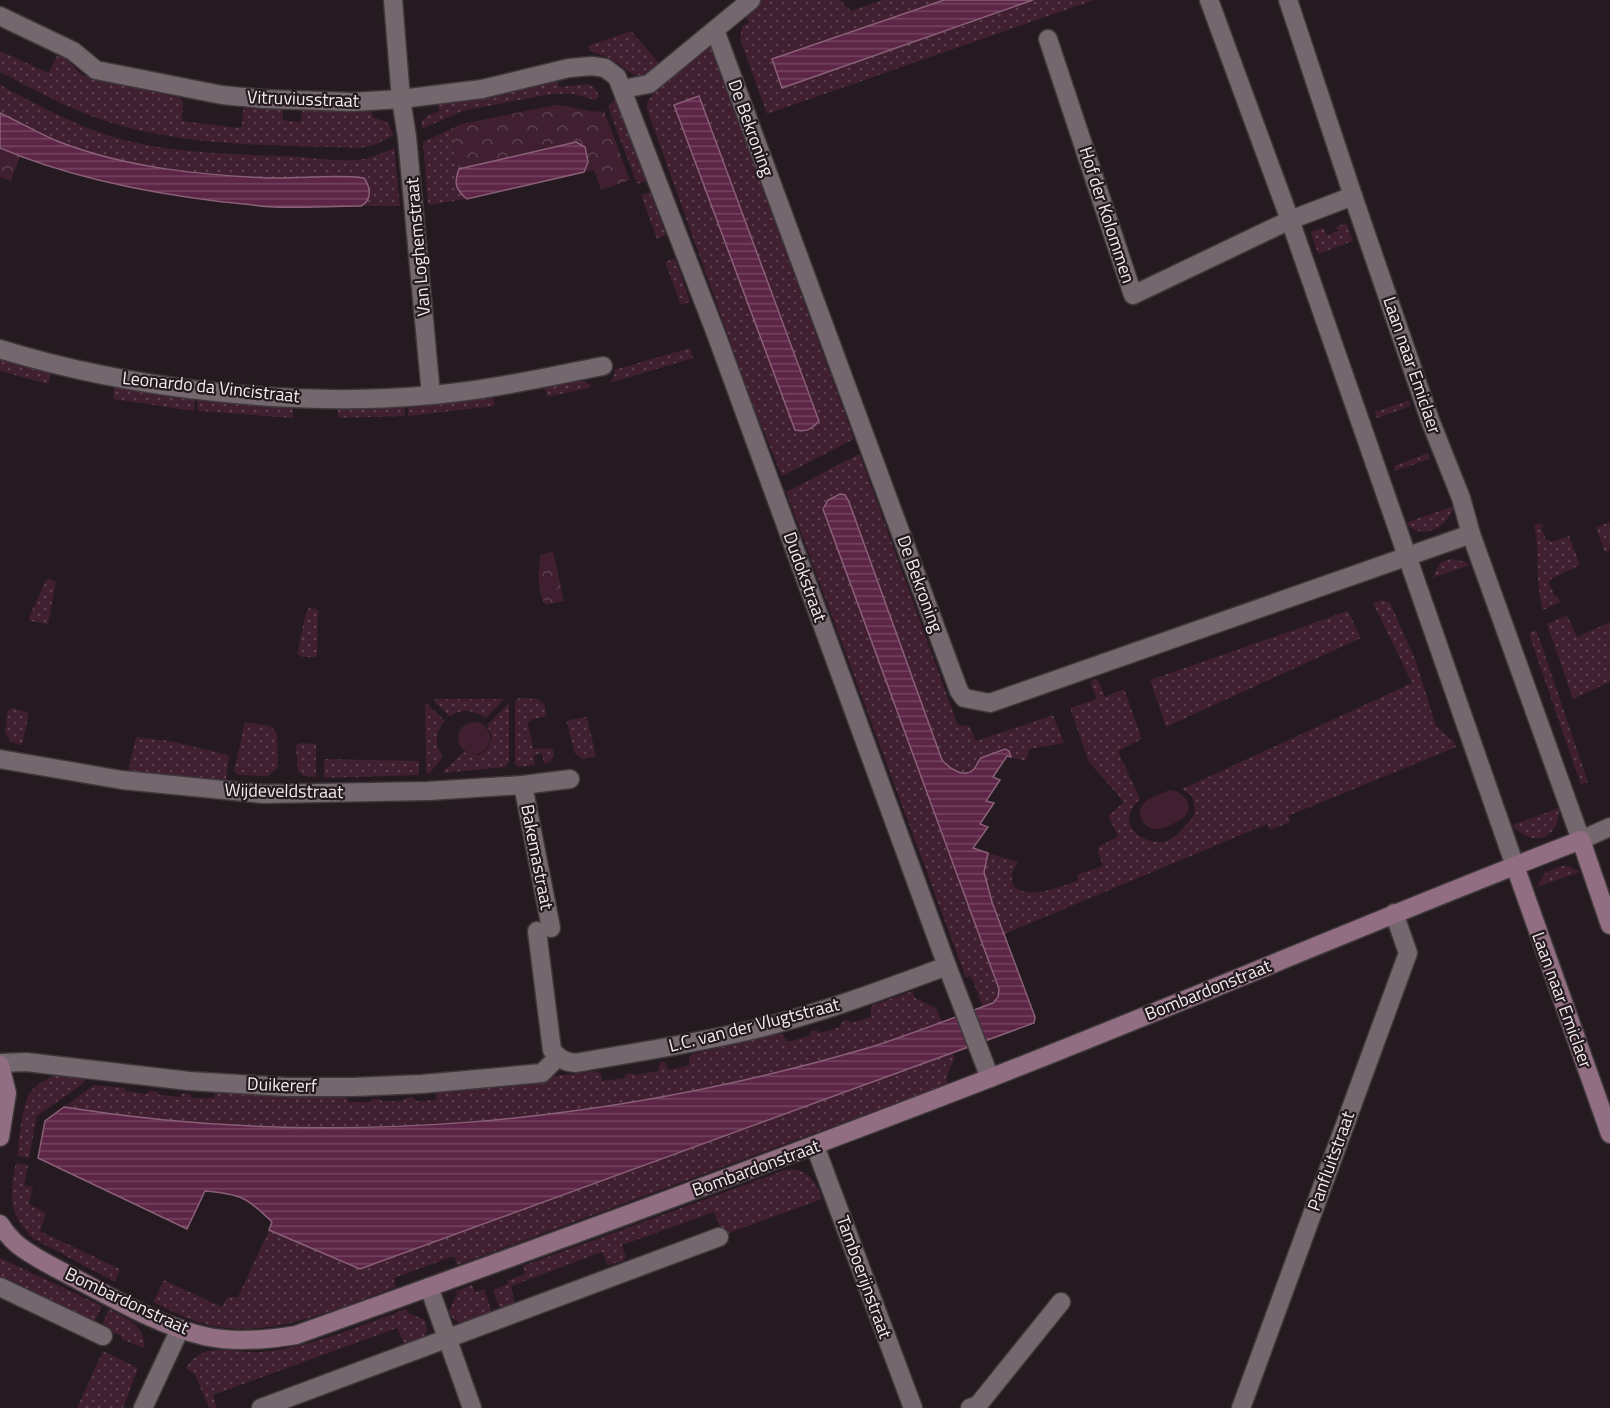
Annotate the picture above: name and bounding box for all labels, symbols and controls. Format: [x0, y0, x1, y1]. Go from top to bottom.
street label: De Bekroning [721, 76, 782, 180]
street label: Vitruviusstraat [246, 83, 360, 114]
street label: Hof der Kolommen [1073, 143, 1142, 287]
street label: Van Loghemstraat [398, 176, 437, 317]
street label: Laan naar Emiclaer [1376, 293, 1449, 437]
street label: Leonardo da Vincistraat [121, 364, 302, 409]
street label: Dudokstraat [777, 528, 834, 626]
street label: De Bekroning [890, 532, 951, 636]
street label: Wijdeveldstraat [224, 776, 344, 805]
street label: Bakemastraat [514, 802, 561, 913]
street label: Laan naar Emiclaer [1525, 928, 1600, 1072]
street label: Bombardonstraat [1141, 952, 1276, 1027]
street label: L.C. van der Vlugtstraat [666, 990, 843, 1059]
street label: Duikererf [247, 1070, 317, 1099]
street label: Panfluitstraat [1300, 1106, 1361, 1215]
street label: Bombardonstraat [688, 1132, 824, 1203]
street label: Tamboerijnstraat [830, 1212, 899, 1343]
street label: Bombardonstraat [61, 1260, 194, 1341]

